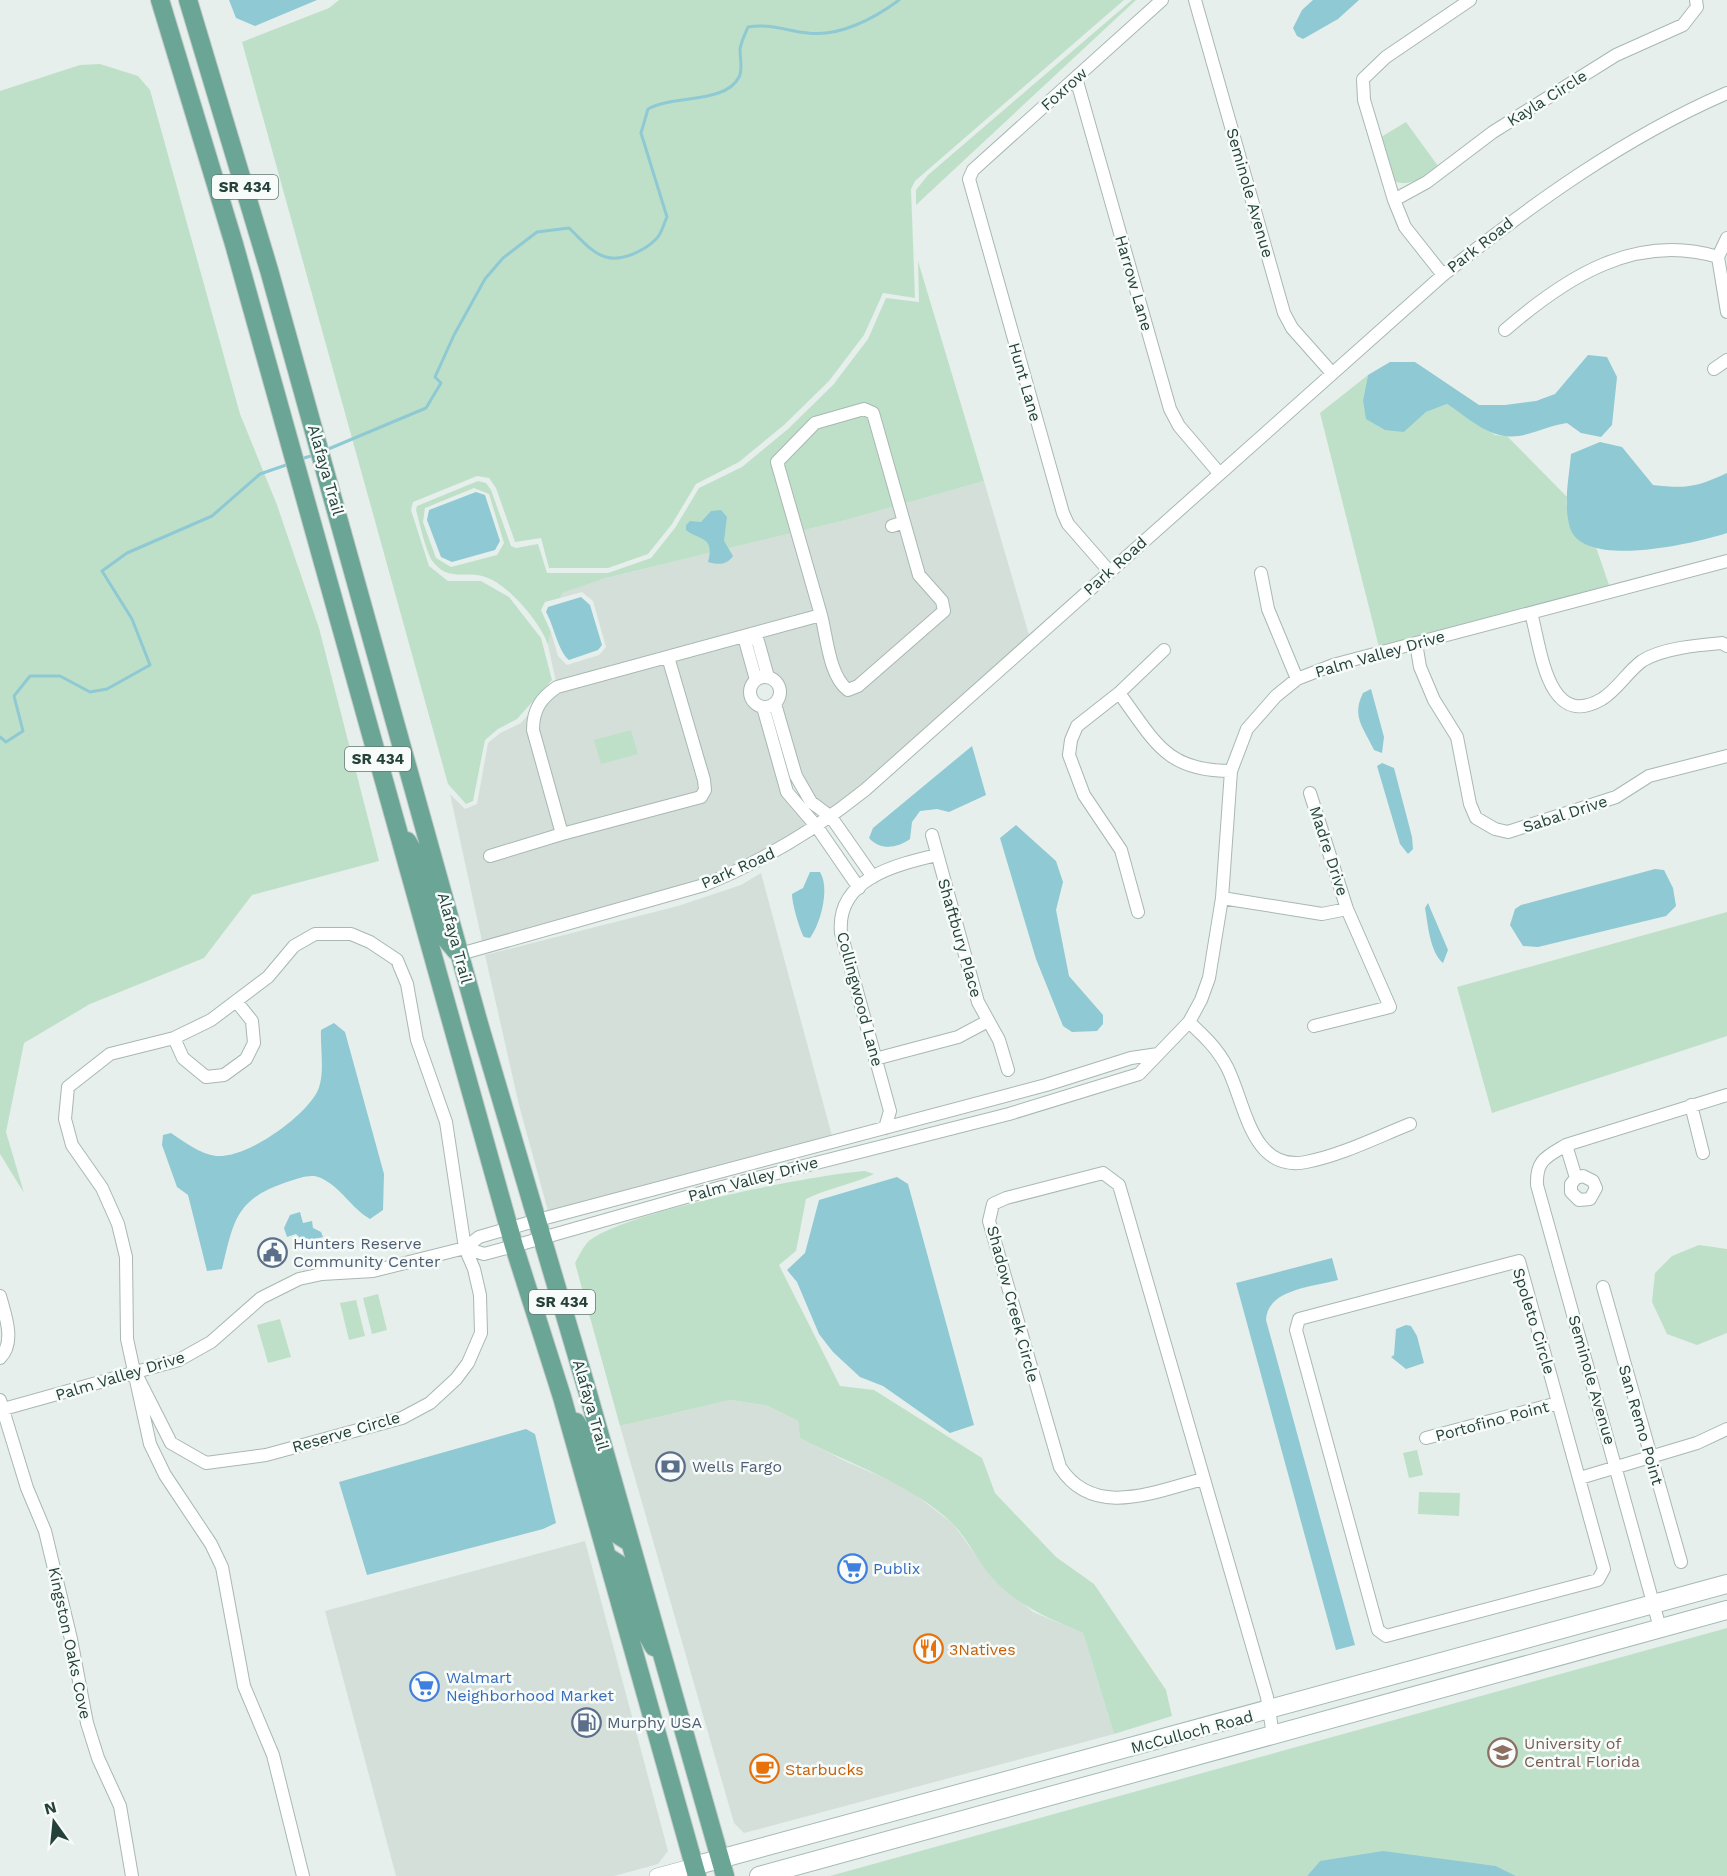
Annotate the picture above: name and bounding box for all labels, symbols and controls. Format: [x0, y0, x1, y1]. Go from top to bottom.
street label: Foxrow [1037, 63, 1091, 115]
street label: Kayla Circle [1503, 66, 1591, 130]
street label: Seminole Avenue [1222, 126, 1278, 260]
road number: SR 434 [212, 175, 278, 199]
street label: Park Road [1443, 213, 1517, 277]
street label: Harrow Lane [1111, 233, 1157, 333]
street label: Hunt Lane [1005, 340, 1045, 424]
street label: Alafaya Trail [304, 422, 348, 518]
street label: Park Road [1079, 533, 1151, 599]
street label: Palm Valley Drive [1313, 626, 1447, 682]
road number: SR 434 [345, 747, 411, 771]
street label: Sabal Drive [1520, 791, 1610, 837]
street label: Madre Drive [1306, 804, 1352, 898]
street label: Park Road [698, 843, 778, 893]
street label: Shaftbury Place [934, 876, 986, 1000]
street label: Alafaya Trail [434, 890, 476, 986]
street label: Collingwood Lane [833, 930, 887, 1068]
street label: Palm Valley Drive [686, 1152, 820, 1206]
street label: Shadow Creek Circle [983, 1224, 1043, 1384]
place label: Hunters Reserve Community Center [293, 1234, 441, 1271]
public building icon: Hunters Reserve Community Center [256, 1236, 288, 1268]
street label: Spoleto Circle [1509, 1266, 1559, 1376]
road number: SR 434 [529, 1290, 595, 1314]
street label: Seminole Avenue [1564, 1313, 1620, 1447]
street label: Palm Valley Drive [53, 1347, 187, 1405]
street label: Alafaya Trail [569, 1357, 613, 1453]
street label: San Remo Point [1615, 1363, 1667, 1488]
street label: Portofino Point [1433, 1397, 1551, 1445]
street label: Reserve Circle [290, 1408, 402, 1456]
bank icon: Wells Fargo [655, 1450, 687, 1482]
place label: Wells Fargo [692, 1457, 782, 1476]
supermarket icon: Publix [836, 1552, 868, 1584]
place label: Publix [873, 1559, 920, 1578]
street label: Kingston Oaks Cove [45, 1565, 95, 1721]
restaurant icon: 3Natives [912, 1633, 944, 1665]
place label: 3Natives [949, 1640, 1016, 1659]
place label: Walmart Neighborhood Market [446, 1668, 614, 1705]
supermarket icon: Walmart Neighborhood Market [409, 1670, 441, 1702]
fuel station icon: Murphy USA [570, 1706, 602, 1738]
street label: McCulloch Road [1129, 1707, 1255, 1757]
place label: Murphy USA [607, 1713, 702, 1732]
place label: University of Central Florida [1524, 1734, 1640, 1771]
school or university icon: University of Central Florida [1487, 1736, 1519, 1768]
cafe icon: Starbucks [748, 1753, 780, 1785]
place label: Starbucks [785, 1760, 864, 1779]
north arrow [24, 1792, 84, 1852]
text: N [42, 1797, 58, 1819]

